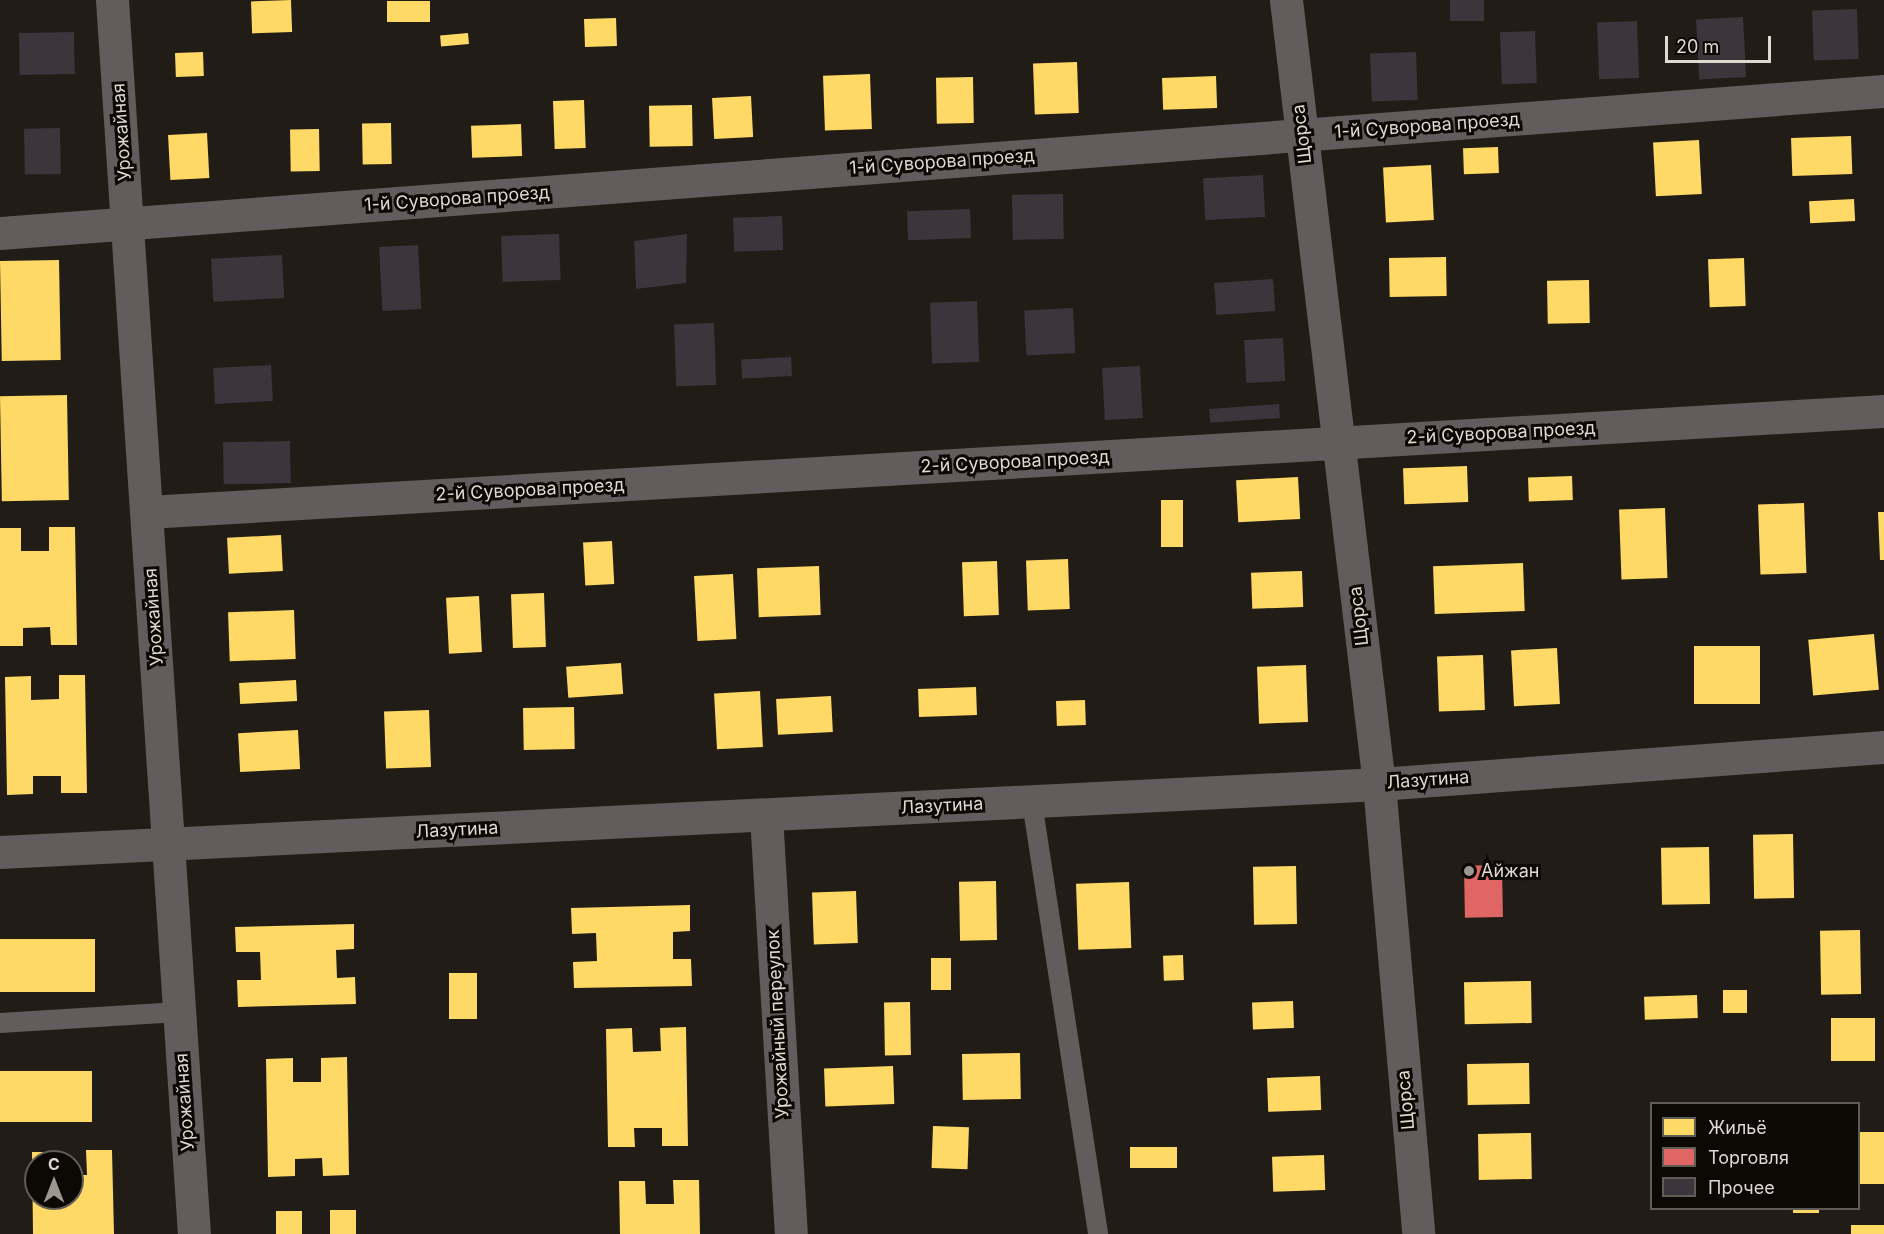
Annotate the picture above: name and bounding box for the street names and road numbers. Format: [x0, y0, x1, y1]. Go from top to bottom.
street label: Урожайная [108, 82, 136, 182]
street label: Щорса [1288, 103, 1316, 165]
street label: 1-й Суворова проезд [1334, 109, 1520, 143]
street label: 1-й Суворова проезд [849, 145, 1035, 179]
street label: 1-й Суворова проезд [364, 182, 550, 216]
street label: 2-й Суворова проезд [1406, 417, 1596, 449]
street label: 2-й Суворова проезд [920, 446, 1110, 478]
street label: 2-й Суворова проезд [435, 474, 625, 506]
street label: Урожайная [140, 567, 168, 667]
street label: Щорса [1345, 585, 1373, 647]
street label: Лазутина [1386, 766, 1470, 794]
street label: Лазутина [900, 793, 984, 819]
street label: Лазутина [415, 817, 499, 843]
street label: Урожайный переулок [762, 929, 794, 1119]
street label: Урожайная [171, 1052, 199, 1152]
street label: Щорса [1393, 1069, 1419, 1131]

